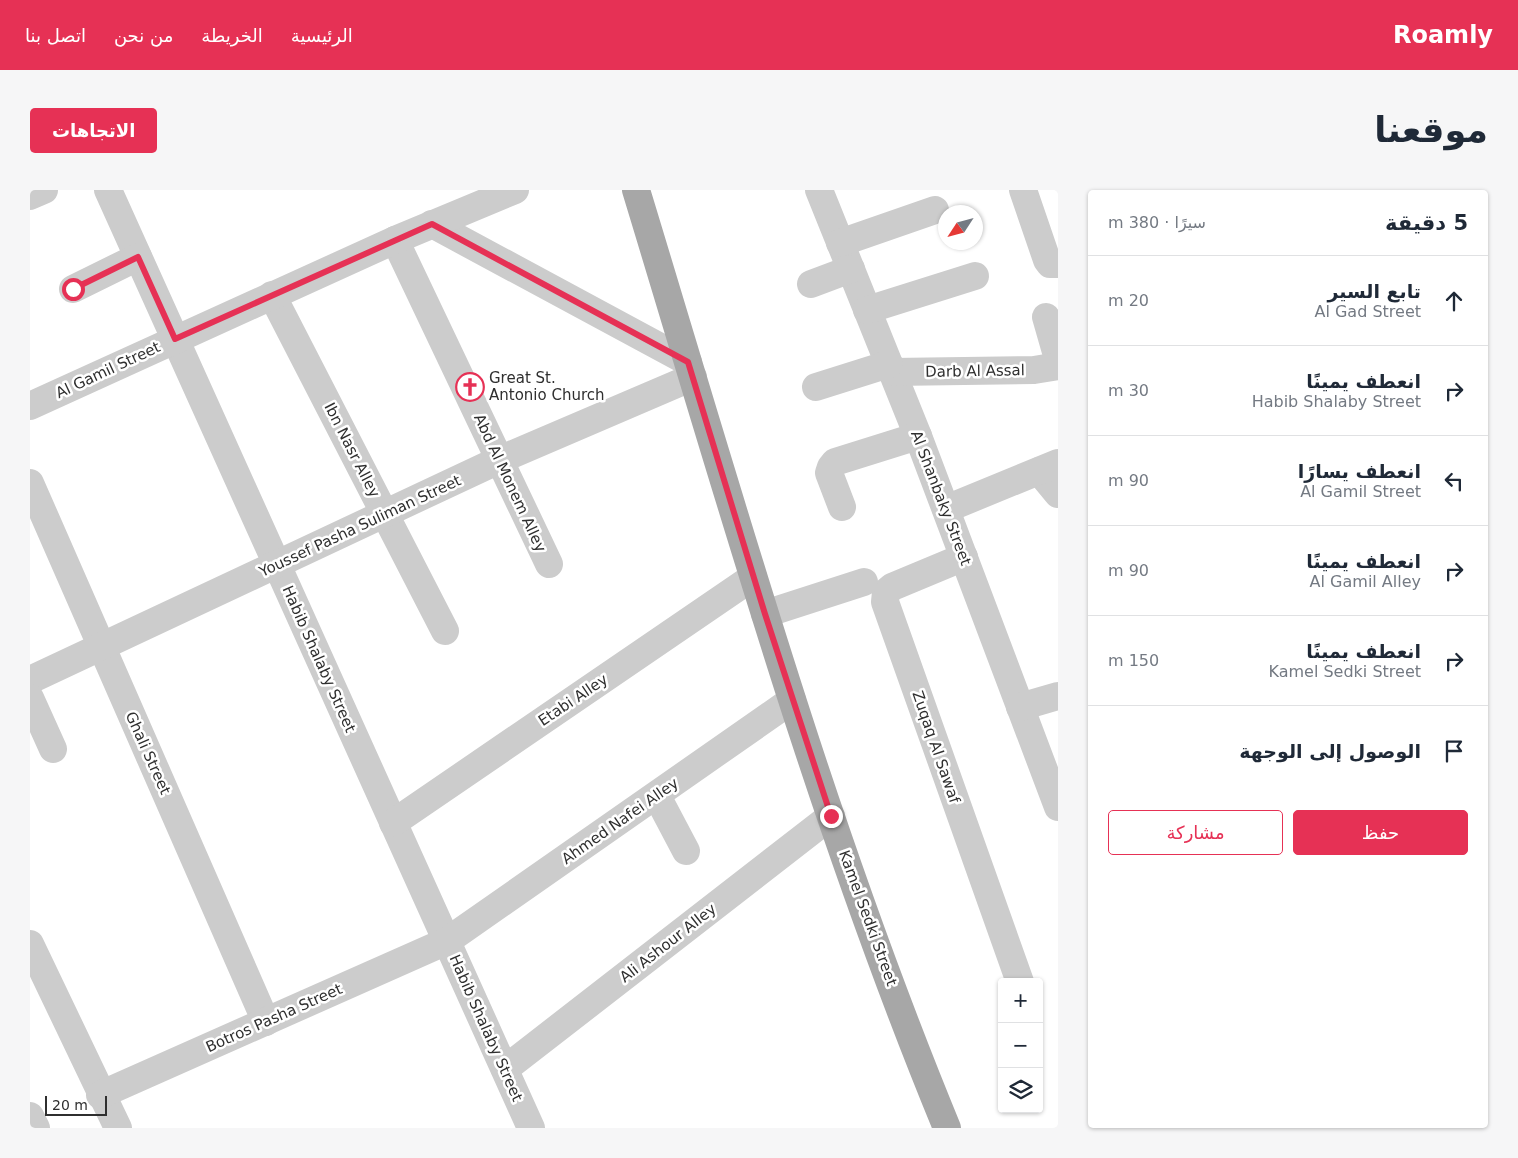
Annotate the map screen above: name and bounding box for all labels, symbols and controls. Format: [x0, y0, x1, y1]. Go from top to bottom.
text: Roamly [1393, 21, 1493, 49]
text: اتصل بنا [25, 25, 86, 46]
text: من نحن [114, 25, 173, 46]
text: الخريطة [201, 25, 263, 46]
text: الرئيسية [291, 25, 353, 46]
button: الاتجاهات [30, 108, 157, 153]
text: موقعنا [1374, 110, 1488, 150]
north arrow [938, 205, 983, 250]
text: 5 دقيقة [1385, 211, 1468, 235]
text: سيرًا · 380 m [1108, 213, 1206, 232]
route start [62, 278, 85, 301]
text: تابع السير [1327, 280, 1421, 302]
icon: ahead [1440, 287, 1468, 315]
text: 20 m [1108, 291, 1149, 310]
text: Al Gad Street [1314, 302, 1421, 321]
street label: Al Gamil Street [53, 338, 163, 402]
street label: Darb Al Assal [925, 361, 1025, 381]
place label: Great St. Antonio Church [489, 369, 605, 404]
text: انعطف يمينًا [1306, 370, 1421, 392]
church icon: Great St. Antonio Church [455, 372, 485, 402]
icon: right [1440, 377, 1468, 405]
text: 30 m [1108, 381, 1149, 400]
text: Habib Shalaby Street [1252, 392, 1421, 411]
street label: Ibn Nasr Alley [320, 400, 384, 501]
street label: Abd Al Monem Alley [470, 411, 550, 555]
street label: Al Shanbaky Street [907, 428, 975, 568]
text: انعطف يسارًا [1298, 460, 1421, 482]
icon: left [1440, 467, 1468, 495]
street label: Youssef Pasha Suliman Street [255, 471, 464, 581]
text: 90 m [1108, 471, 1149, 490]
text: Al Gamil Street [1300, 482, 1421, 501]
text: انعطف يمينًا [1306, 550, 1421, 572]
icon: right [1440, 557, 1468, 585]
text: 90 m [1108, 561, 1149, 580]
text: Al Gamil Alley [1310, 572, 1421, 591]
street label: Habib Shalaby Street [278, 583, 360, 735]
text: انعطف يمينًا [1306, 640, 1421, 662]
icon: right [1440, 647, 1468, 675]
text: 150 m [1108, 651, 1159, 670]
text: Kamel Sedki Street [1268, 662, 1421, 681]
street label: Etabi Alley [535, 670, 611, 730]
street label: Zuqaq Al Sawaf [908, 689, 964, 806]
street label: Ghali Street [122, 709, 174, 797]
icon: arrive [1440, 737, 1468, 765]
text: الوصول إلى الوجهة [1239, 740, 1421, 762]
street label: Ahmed Nafei Alley [558, 774, 682, 868]
route end [820, 805, 843, 828]
button: مشاركة [1108, 810, 1283, 855]
button: حفظ [1293, 810, 1468, 855]
street label: Kamel Sedki Street [835, 848, 901, 988]
street label: Ali Ashour Alley [616, 900, 720, 986]
street label: Habib Shalaby Street [445, 952, 527, 1104]
map controls [998, 978, 1043, 1113]
button: + [998, 978, 1043, 1023]
street label: Botros Pasha Street [203, 980, 345, 1056]
button: − [998, 1023, 1043, 1068]
button: layers [998, 1068, 1043, 1113]
scale bar [45, 1093, 108, 1116]
text: 20 m [52, 1097, 88, 1113]

